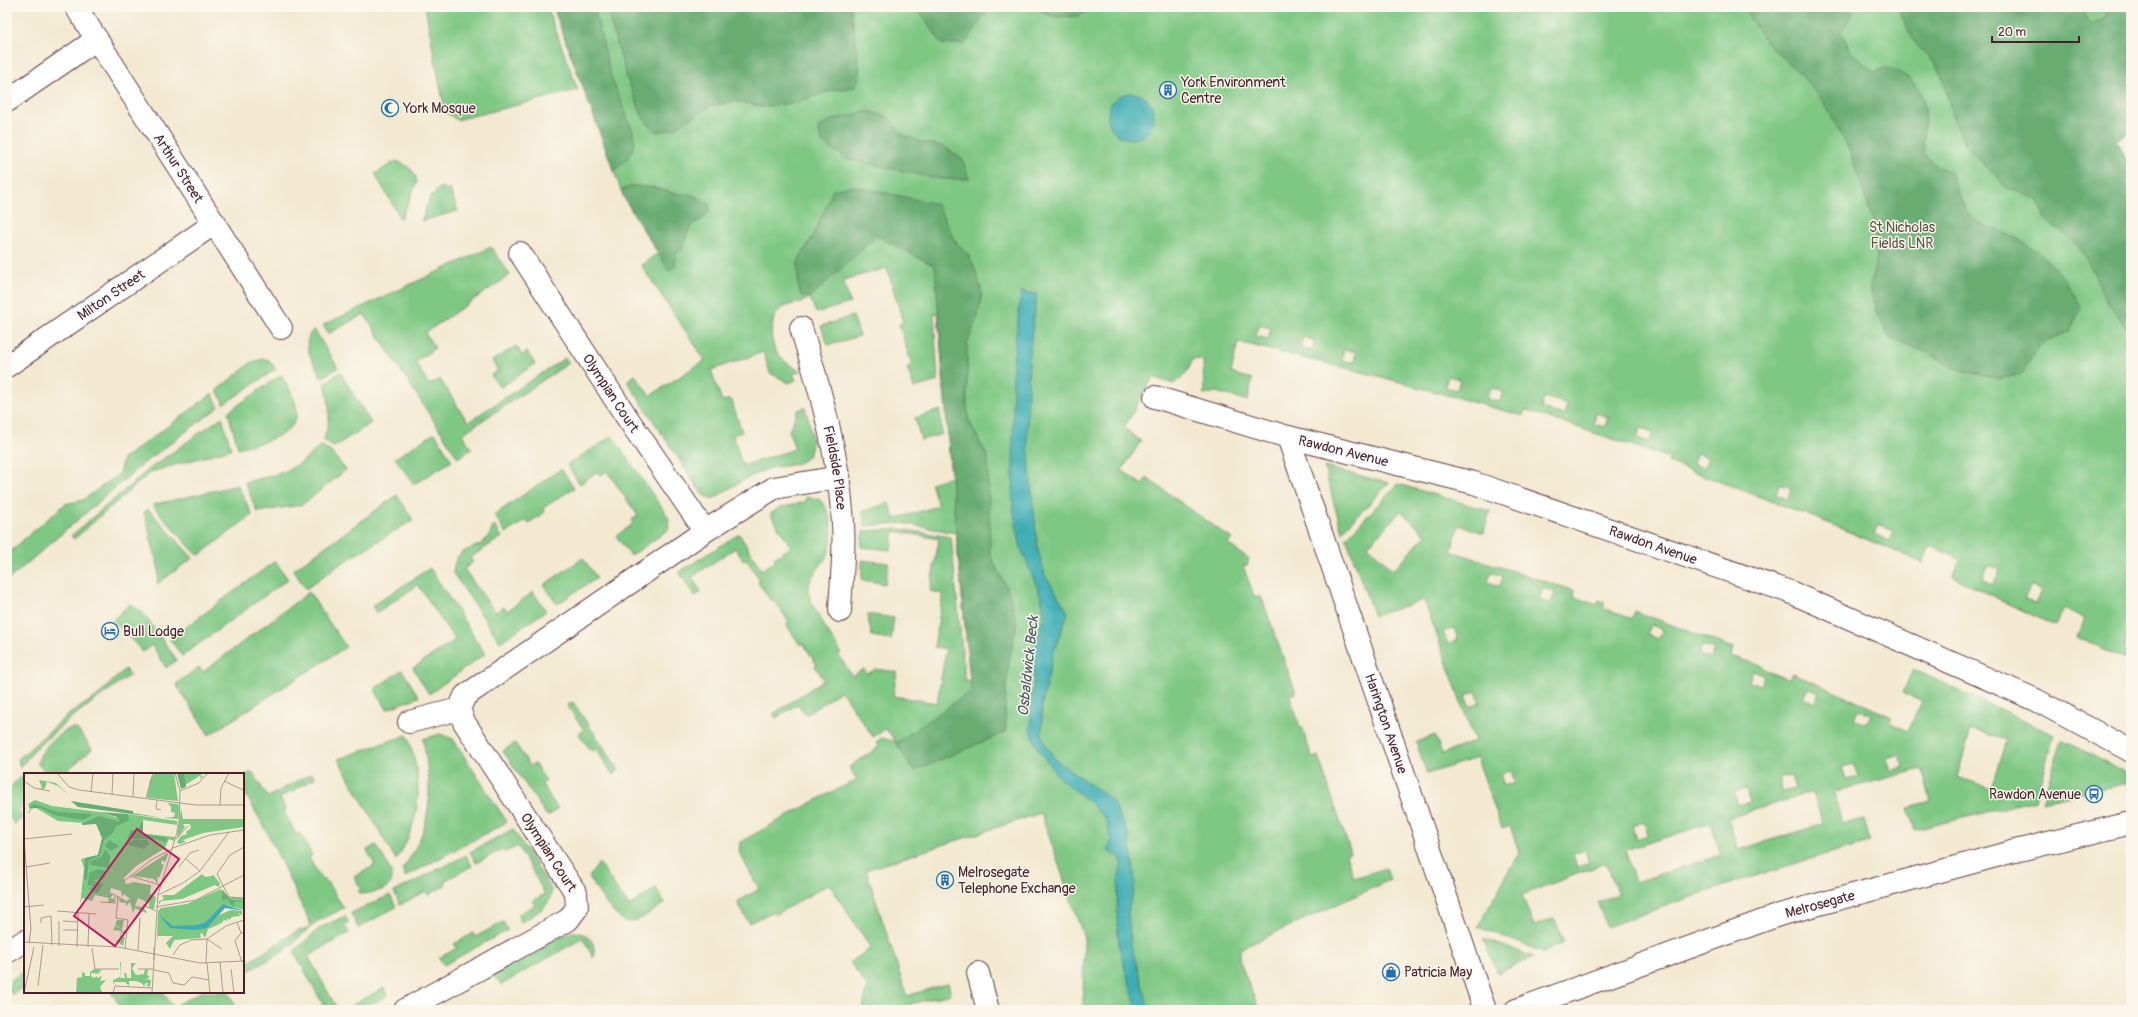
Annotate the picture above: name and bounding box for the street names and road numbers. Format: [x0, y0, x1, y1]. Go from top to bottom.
street label: Arthur Street [150, 130, 207, 207]
street label: Milton Street [74, 266, 148, 324]
street label: Olympian Court [579, 351, 643, 436]
street label: Fieldside Place [819, 424, 850, 511]
street label: Rawdon Avenue [1297, 432, 1390, 471]
street label: Rawdon Avenue [1607, 522, 1699, 568]
street label: Harington Avenue [1361, 671, 1411, 776]
street label: Olympian Court [517, 810, 581, 895]
street label: Melrosegate [1783, 887, 1857, 922]

